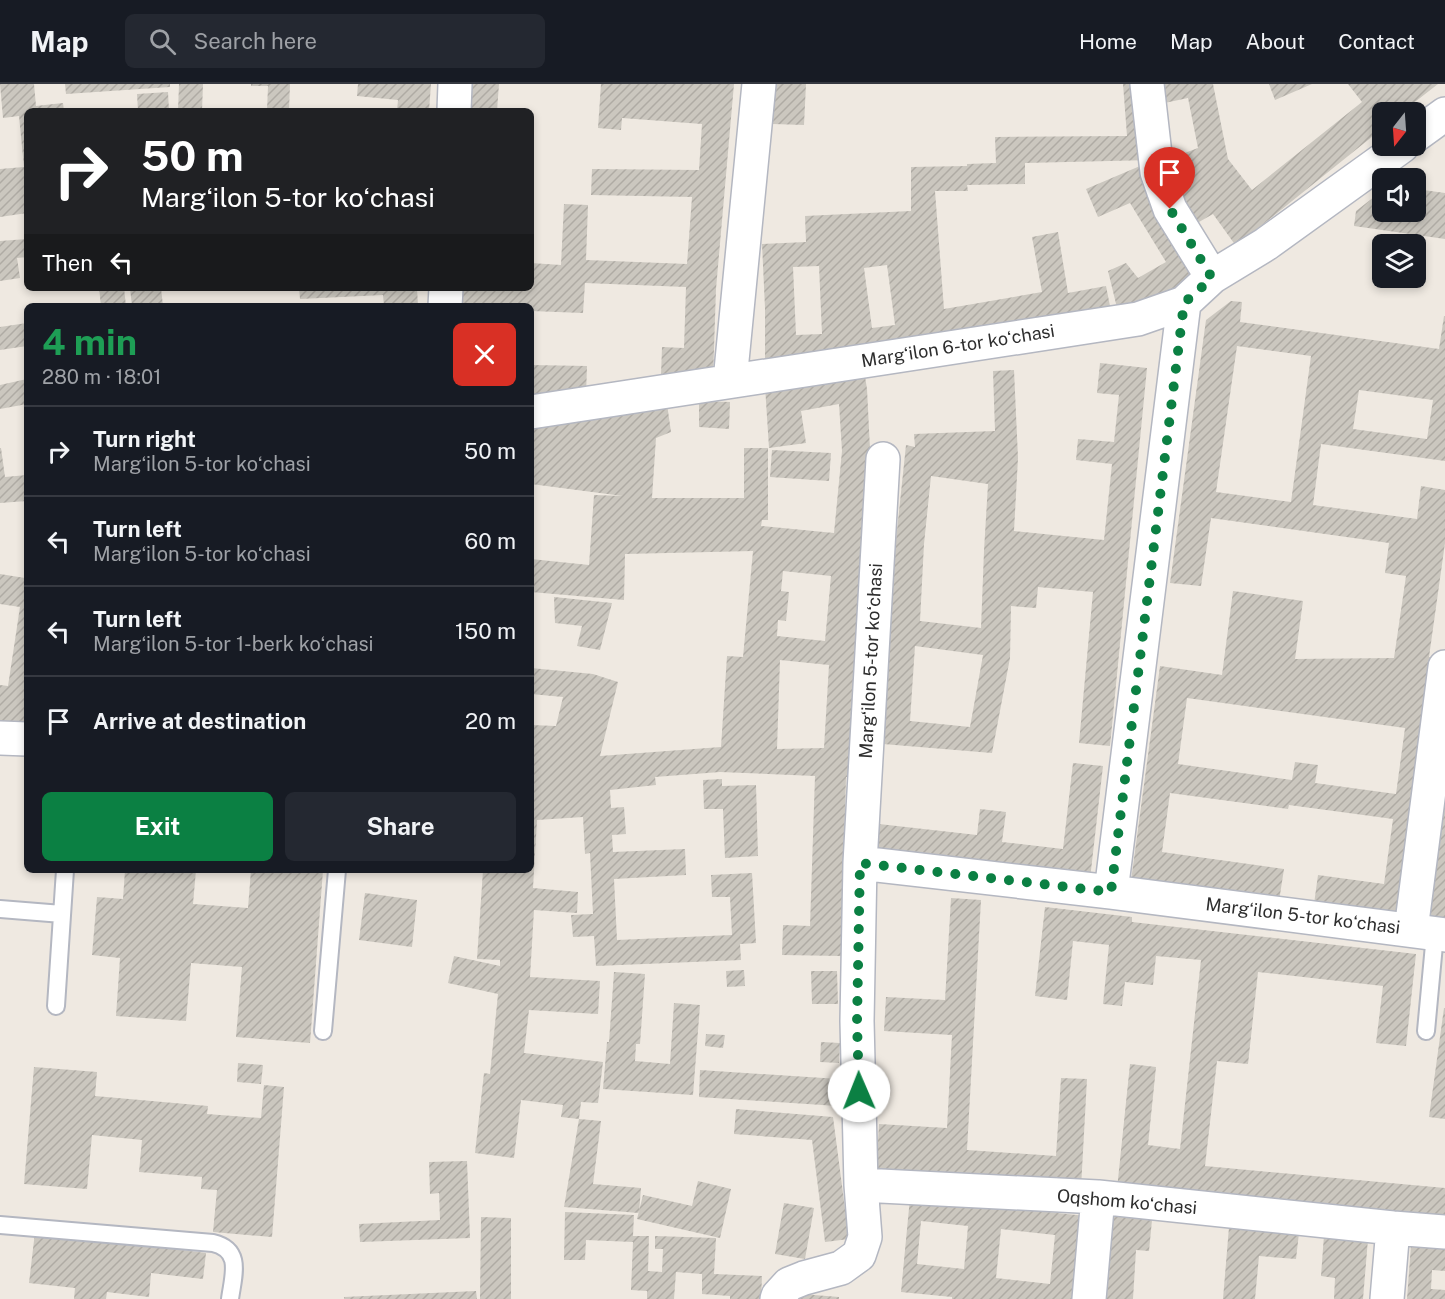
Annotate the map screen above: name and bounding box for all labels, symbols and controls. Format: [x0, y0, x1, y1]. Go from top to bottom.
search box [125, 14, 545, 68]
text: Map [30, 25, 89, 58]
icon: search [146, 25, 179, 58]
text: Search here [194, 28, 317, 54]
text: Home [1079, 29, 1137, 54]
text: Map [1170, 29, 1213, 54]
text: About [1246, 29, 1305, 54]
text: Contact [1338, 29, 1415, 54]
north arrow [1372, 102, 1426, 156]
map controls [1372, 102, 1426, 288]
text: 50 m [141, 131, 244, 180]
icon: right [42, 132, 120, 210]
pin [1144, 147, 1195, 209]
icon: arrive [1153, 156, 1186, 189]
button: sound [1372, 168, 1426, 222]
text: Margʻilon 5-tor koʻchasi [141, 181, 435, 213]
button: layers [1372, 234, 1426, 288]
icon: left [105, 246, 138, 279]
text: Then [42, 250, 93, 276]
street label: Margʻilon 6-tor koʻchasi [860, 320, 1056, 371]
text: 4 min [42, 321, 137, 363]
button: close [453, 323, 516, 386]
text: 280 m · 18:01 [42, 365, 161, 389]
text: Turn right [93, 426, 196, 452]
icon: right [42, 435, 75, 468]
text: 50 m [464, 438, 516, 464]
text: Margʻilon 5-tor koʻchasi [93, 452, 311, 476]
text: Turn left [93, 516, 182, 542]
icon: left [42, 525, 75, 558]
text: 60 m [465, 528, 516, 554]
text: Margʻilon 5-tor koʻchasi [93, 542, 311, 566]
street label: Margʻilon 5-tor koʻchasi [855, 563, 886, 759]
text: Turn left [93, 606, 182, 632]
icon: left [42, 615, 75, 648]
text: 150 m [455, 618, 516, 644]
text: Margʻilon 5-tor 1-berk koʻchasi [93, 632, 374, 656]
icon: arrive [42, 705, 75, 738]
text: Arrive at destination [93, 708, 306, 734]
text: 20 m [465, 708, 516, 734]
button: Exit [42, 792, 273, 861]
button: Share [285, 792, 516, 861]
street label: Margʻilon 5-tor koʻchasi [1205, 893, 1402, 938]
position arrow [827, 1059, 891, 1123]
street label: Oqshom koʻchasi [1056, 1185, 1198, 1218]

